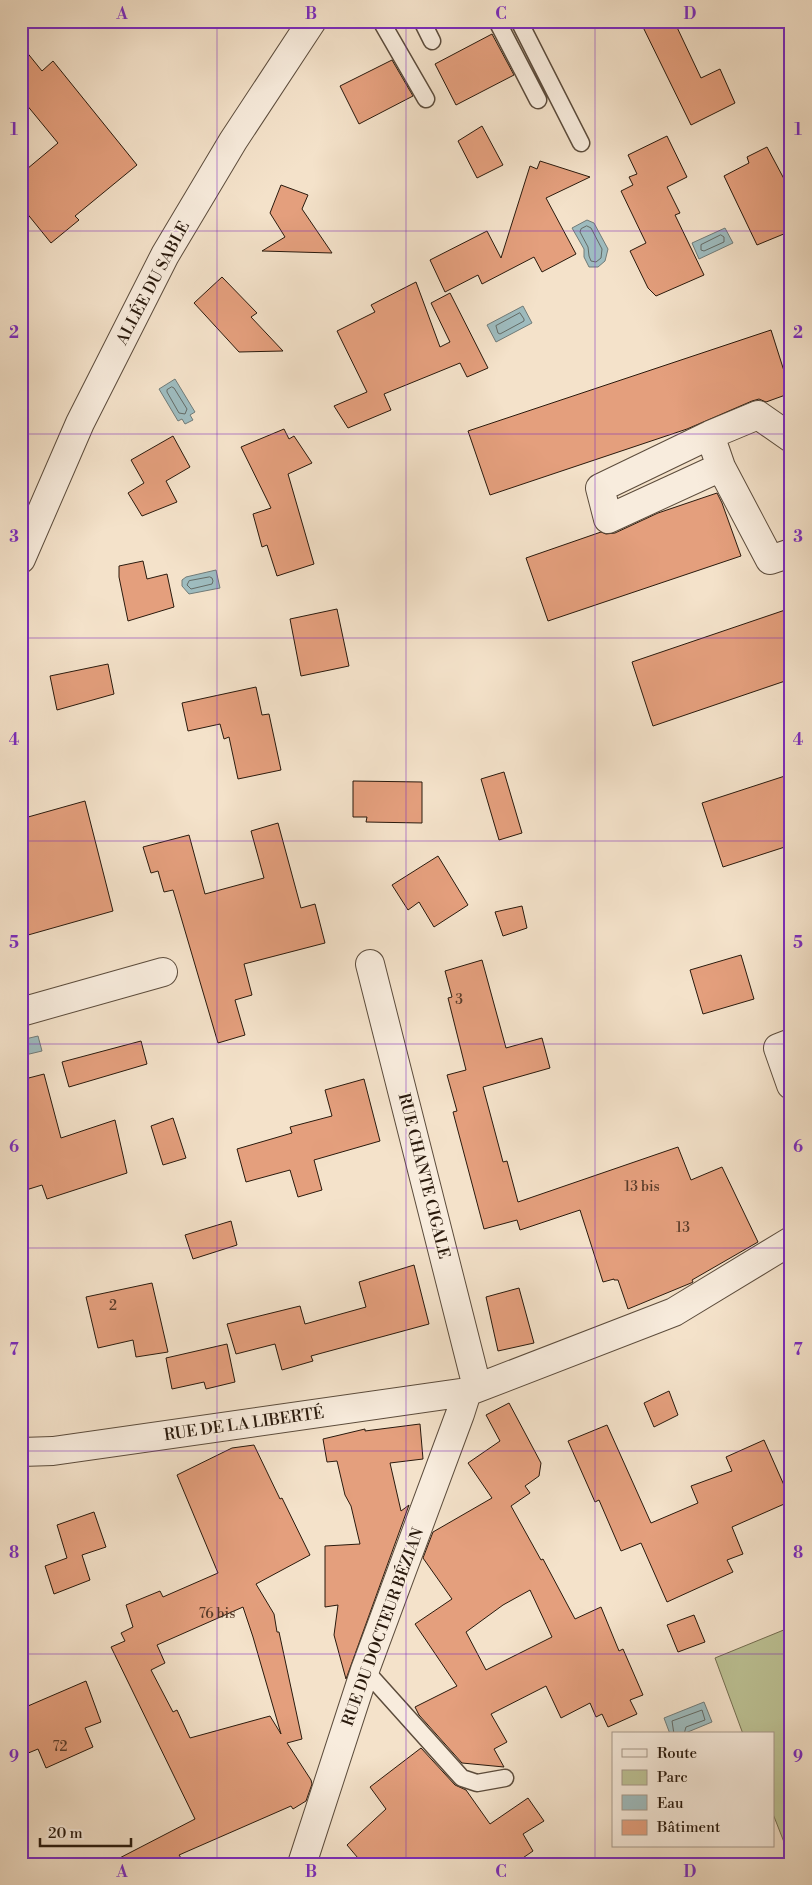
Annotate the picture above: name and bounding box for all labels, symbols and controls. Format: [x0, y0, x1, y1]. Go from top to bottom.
text: A [115, 4, 128, 24]
text: B [305, 4, 317, 24]
text: C [495, 4, 507, 24]
text: D [684, 4, 697, 24]
text: 1 [10, 120, 18, 140]
text: 1 [794, 120, 802, 140]
street label: ALLÉE DU SABLE [110, 217, 194, 349]
text: 2 [9, 323, 19, 343]
text: 2 [793, 323, 803, 343]
text: 3 [9, 527, 19, 547]
text: 3 [793, 527, 803, 547]
text: 4 [9, 730, 20, 750]
text: 4 [793, 730, 804, 750]
text: 5 [9, 933, 19, 953]
text: 5 [793, 933, 803, 953]
house number: 3 [455, 991, 463, 1009]
street label: RUE CHANTE CIGALE [394, 1091, 454, 1261]
text: 6 [9, 1137, 19, 1157]
text: 6 [793, 1137, 803, 1157]
house number: 13 bis [624, 1178, 660, 1196]
house number: 13 [676, 1219, 690, 1237]
house number: 2 [109, 1297, 117, 1315]
text: 7 [9, 1340, 19, 1360]
text: 7 [793, 1340, 803, 1360]
street label: RUE DE LA LIBERTÉ [162, 1401, 325, 1445]
street label: RUE DU DOCTEUR BÉZIAN [336, 1524, 428, 1729]
text: 8 [9, 1543, 19, 1563]
text: 8 [793, 1543, 803, 1563]
house number: 76 bis [199, 1605, 235, 1623]
legend [612, 1732, 774, 1848]
house number: 72 [53, 1738, 67, 1756]
text: Route [657, 1744, 697, 1763]
text: 9 [9, 1747, 19, 1767]
text: 9 [793, 1747, 803, 1767]
text: Parc [657, 1768, 688, 1787]
text: Eau [657, 1794, 684, 1813]
scale bar [40, 1815, 131, 1847]
text: Bâtiment [656, 1818, 721, 1837]
text: 20 m [48, 1824, 83, 1843]
text: A [115, 1862, 128, 1882]
text: B [305, 1862, 317, 1882]
text: C [495, 1862, 507, 1882]
text: D [684, 1862, 697, 1882]

